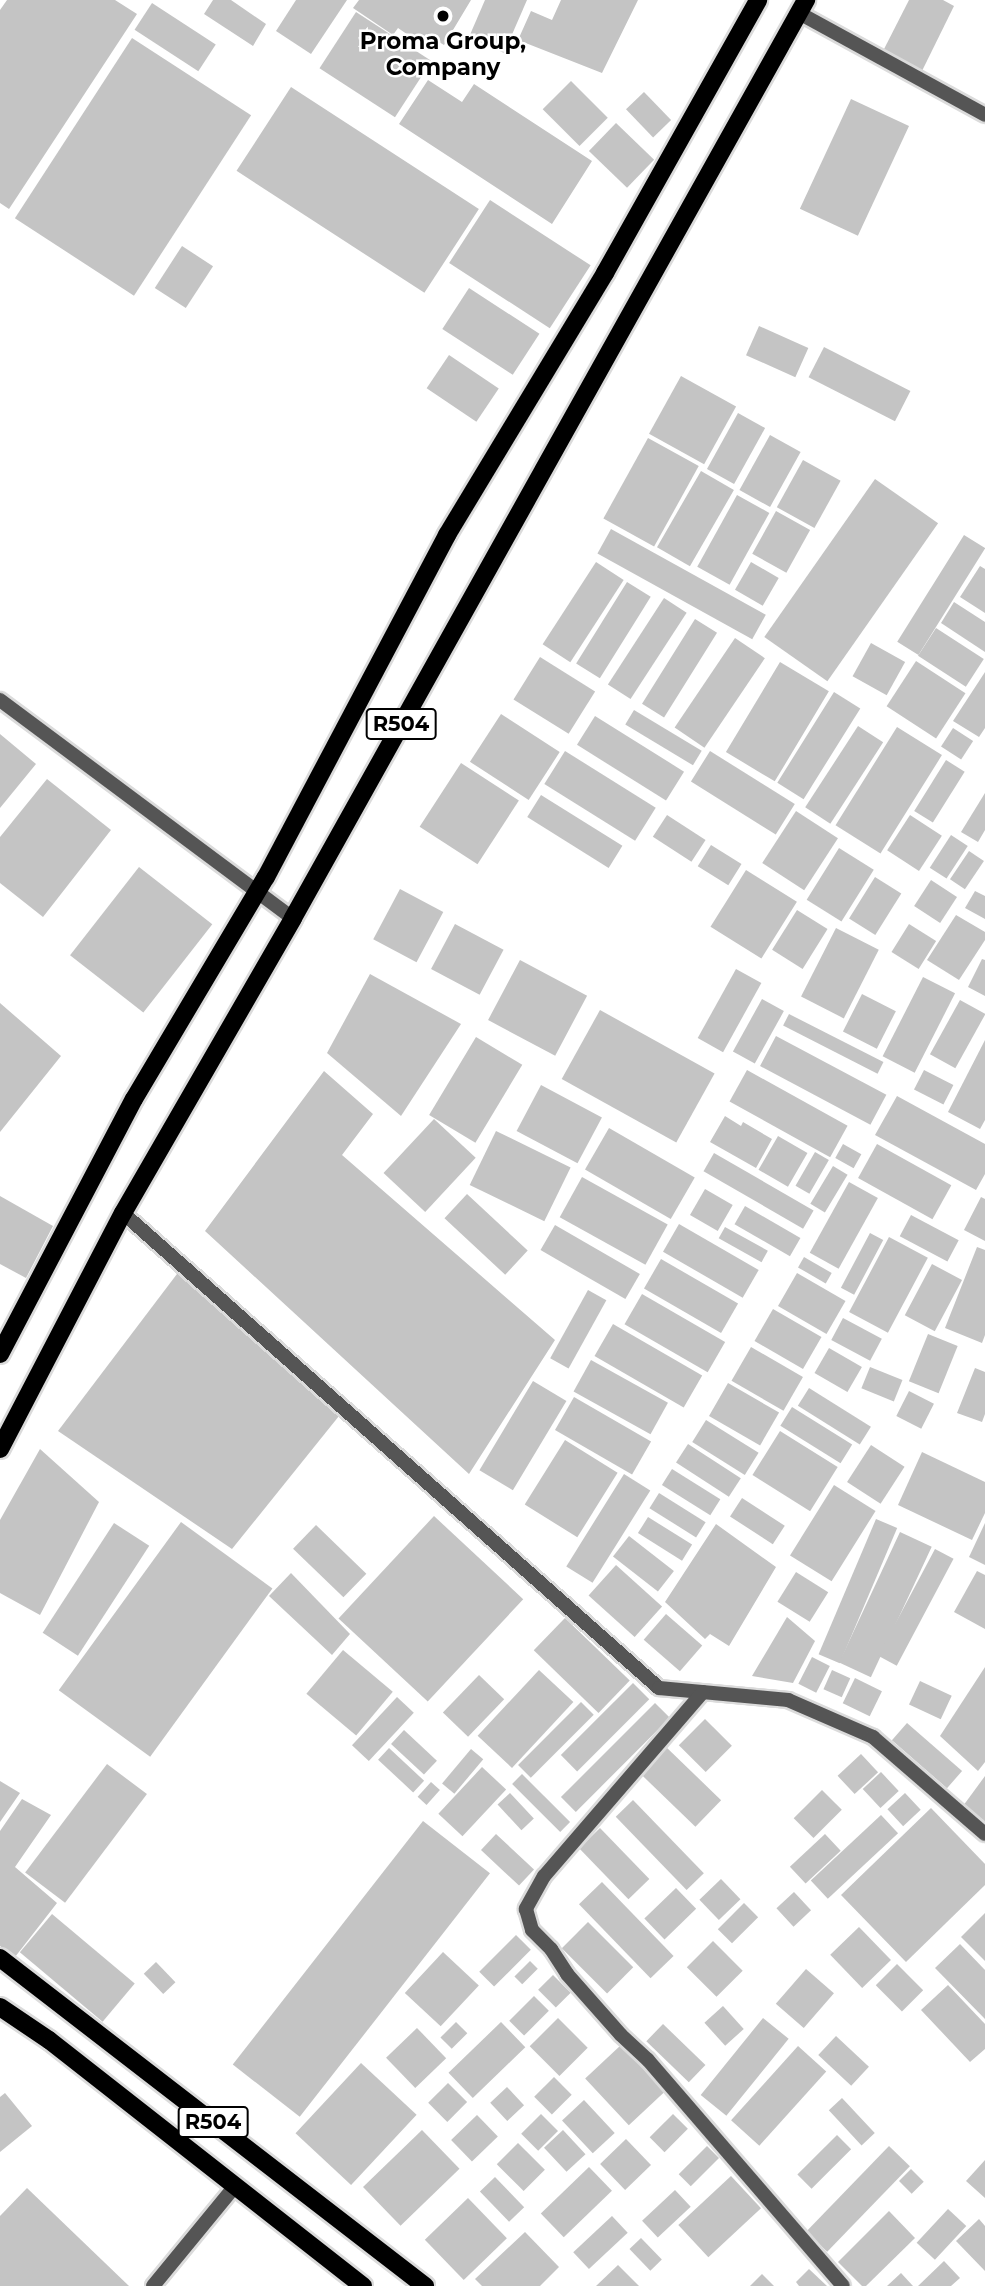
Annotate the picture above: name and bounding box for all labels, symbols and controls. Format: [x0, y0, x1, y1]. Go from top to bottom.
marker: Proma Group, Company [435, 8, 451, 24]
place label: Proma Group, Company [360, 27, 526, 81]
road number: R504 [364, 706, 438, 742]
road number: R504 [176, 2104, 250, 2140]

